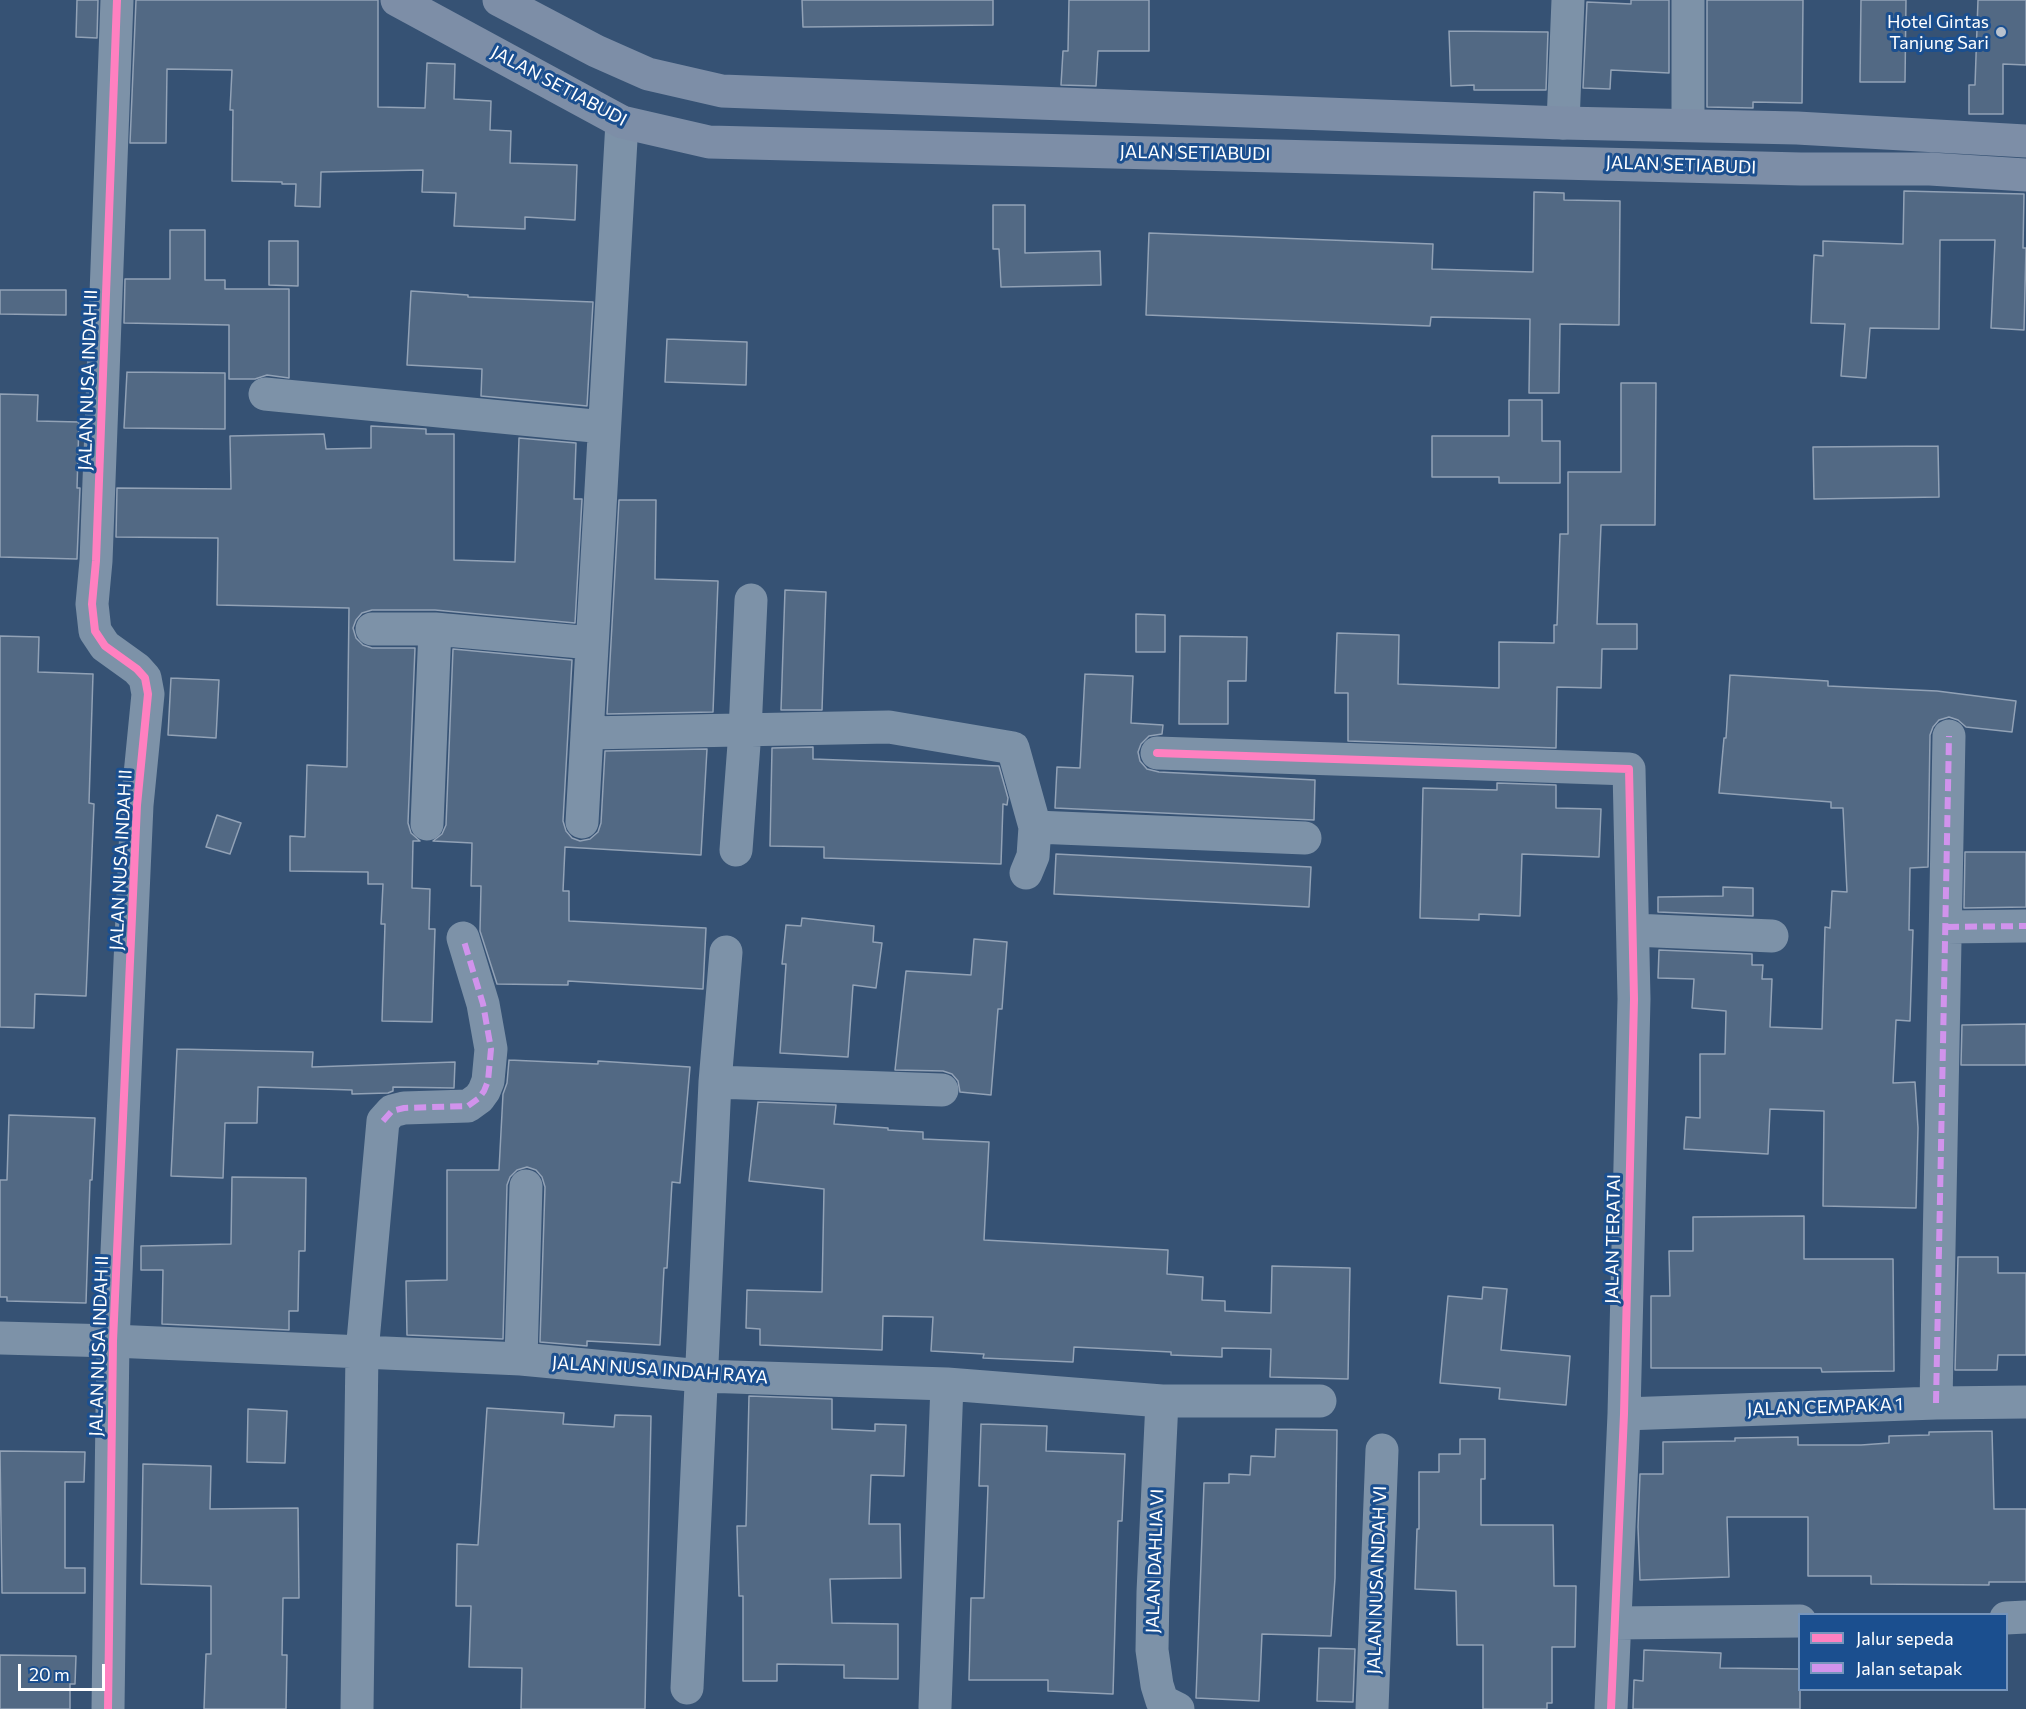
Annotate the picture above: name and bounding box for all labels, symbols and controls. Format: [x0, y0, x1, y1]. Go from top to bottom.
place label: Hotel Gintas Tanjung Sari [1887, 11, 1989, 54]
marker: Hotel Gintas Tanjung Sari [1994, 25, 2008, 39]
street label: JALAN SETIABUDI [487, 41, 631, 131]
street label: JALAN SETIABUDI [1119, 141, 1271, 165]
street label: JALAN SETIABUDI [1605, 152, 1757, 178]
street label: JALAN NUSA INDAH II [74, 289, 102, 471]
street label: JALAN NUSA INDAH II [105, 769, 137, 951]
street label: JALAN TERATAI [1601, 1174, 1625, 1304]
street label: JALAN NUSA INDAH II [85, 1255, 113, 1437]
street label: JALAN NUSA INDAH RAYA [551, 1352, 769, 1388]
street label: JALAN CEMPAKA 1 [1747, 1393, 1903, 1421]
street label: JALAN NUSA INDAH VI [1363, 1485, 1391, 1675]
street label: JALAN DAHLIA VI [1142, 1488, 1168, 1634]
legend [1798, 1613, 2008, 1691]
text: Jalur sepeda [1856, 1627, 1954, 1649]
scale bar [21, 1652, 108, 1690]
text: Jalan setapak [1856, 1657, 1963, 1679]
text: 20 m [29, 1663, 70, 1685]

